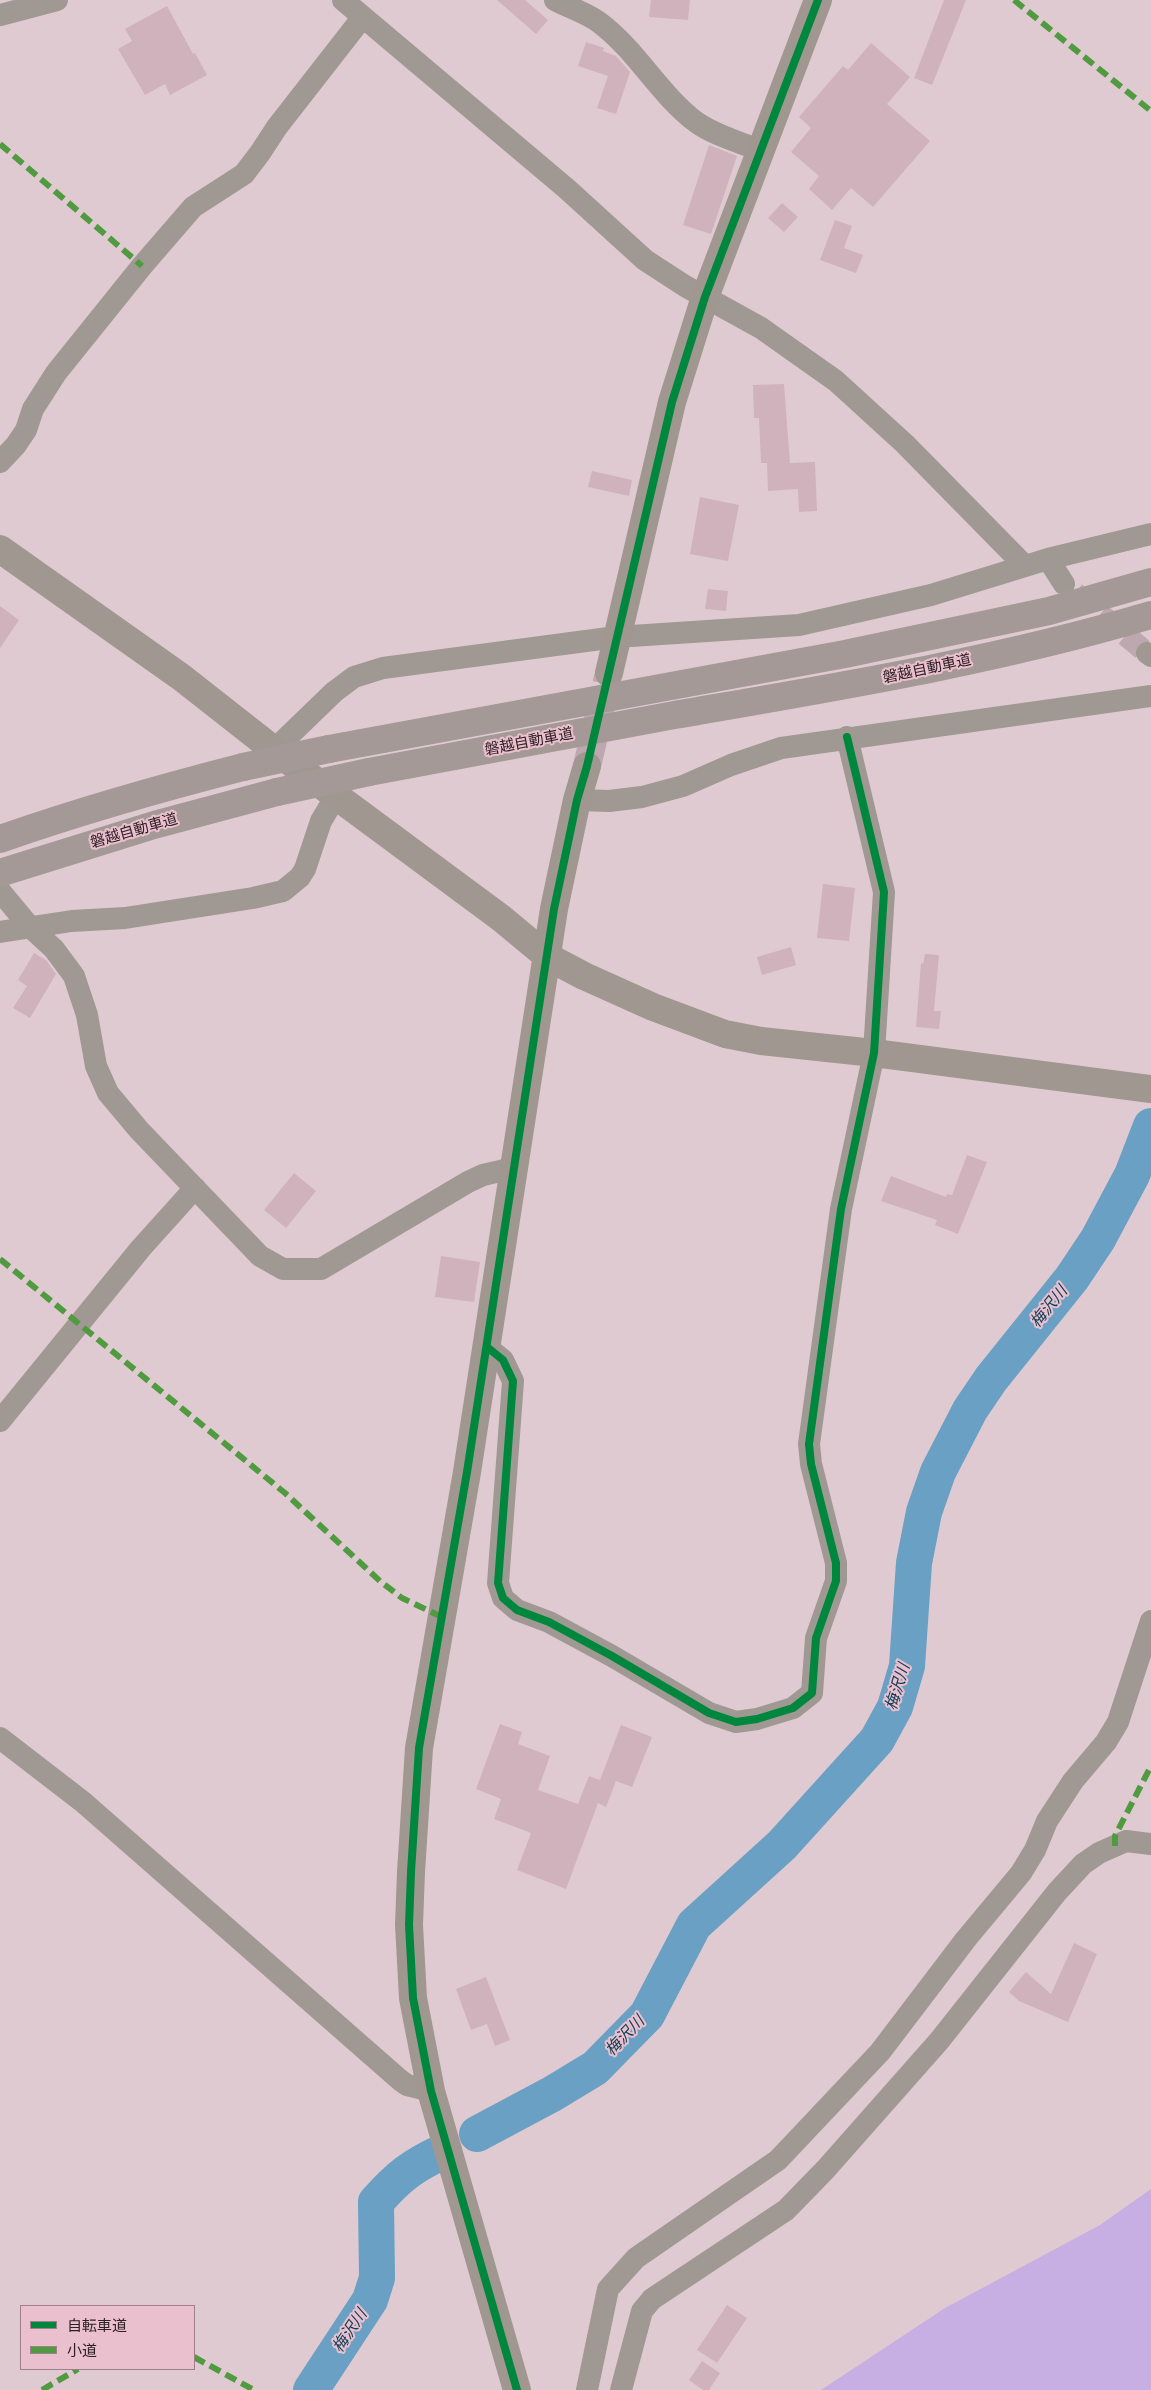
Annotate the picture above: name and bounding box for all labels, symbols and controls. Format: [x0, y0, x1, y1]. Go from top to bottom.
street label: 磐越自動車道 [881, 651, 973, 687]
street label: 磐越自動車道 [483, 725, 575, 759]
street label: 磐越自動車道 [88, 810, 180, 852]
water label: 梅沢川 [1026, 1282, 1072, 1332]
water label: 梅沢川 [882, 1661, 914, 1713]
water label: 梅沢川 [601, 2012, 649, 2060]
legend [20, 2305, 195, 2370]
water label: 梅沢川 [329, 2306, 371, 2356]
text: 自転車道 [67, 2317, 127, 2335]
text: 小道 [67, 2342, 97, 2360]

